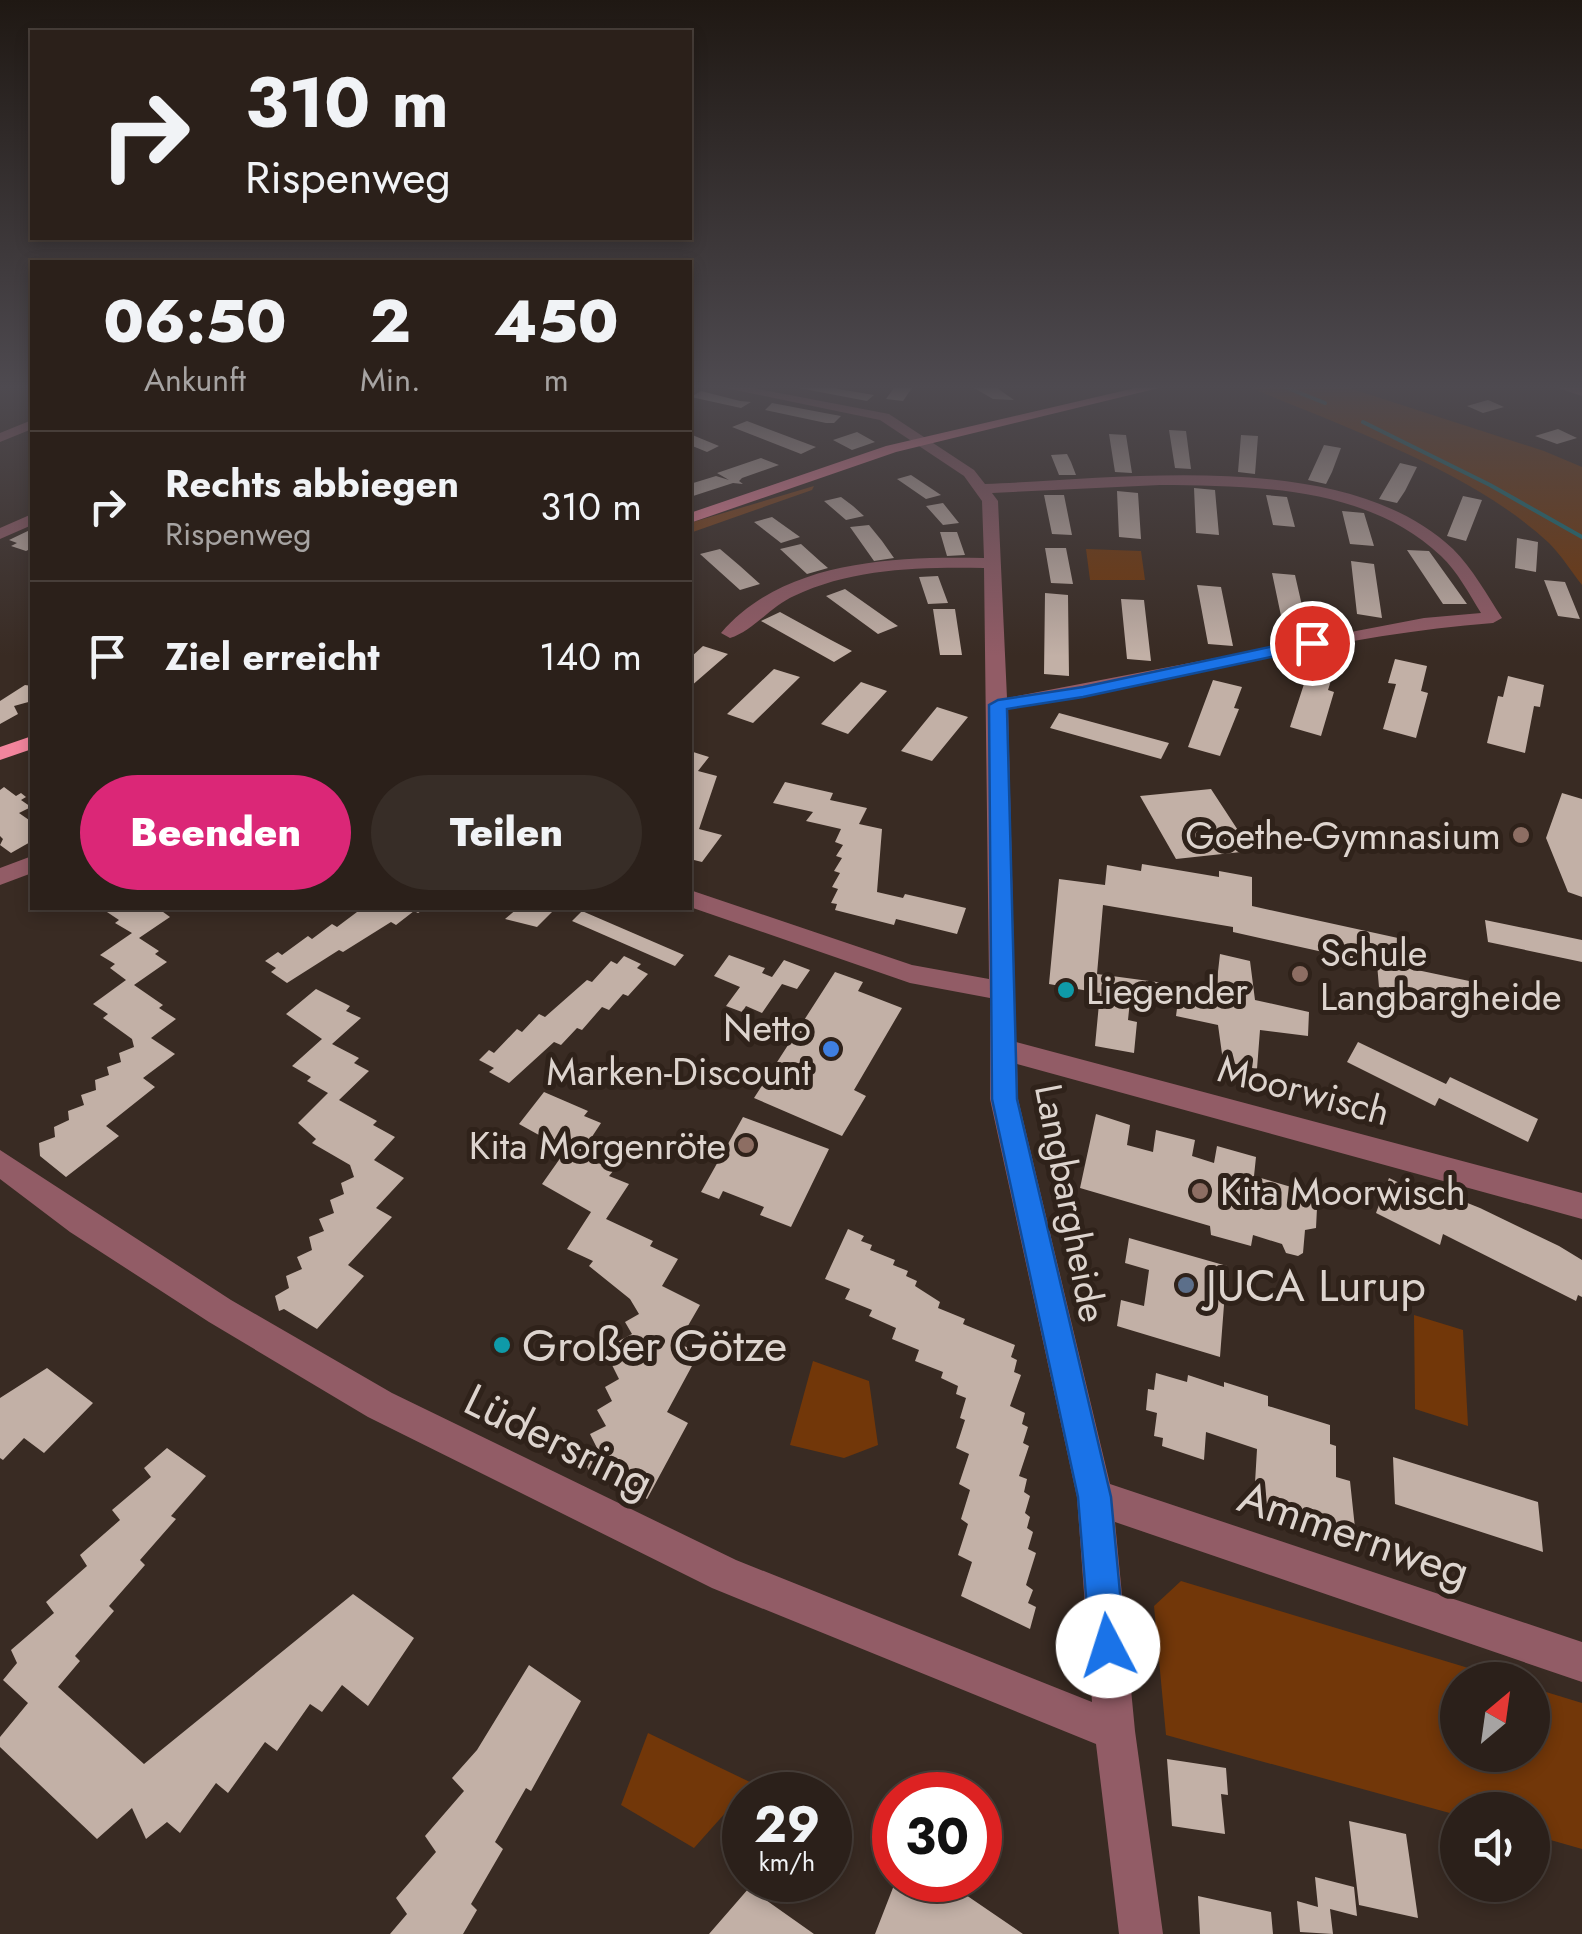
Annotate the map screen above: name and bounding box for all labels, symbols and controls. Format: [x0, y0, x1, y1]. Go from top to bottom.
text: 310 m [245, 52, 449, 153]
icon: right [80, 70, 210, 200]
text: Rispenweg [245, 145, 451, 210]
text: 06:50 [103, 278, 287, 365]
text: 2 [370, 278, 411, 365]
text: 450 [494, 278, 619, 365]
text: Ankunft [144, 357, 246, 403]
text: Min. [360, 357, 421, 403]
text: m [544, 357, 569, 403]
text: Rechts abbiegen [165, 456, 459, 511]
icon: right [80, 479, 135, 534]
text: 310 m [540, 479, 642, 534]
text: Rispenweg [165, 511, 312, 557]
pin [1270, 601, 1355, 686]
icon: arrive [1285, 616, 1340, 671]
icon: arrive [80, 629, 135, 684]
text: Ziel erreicht [165, 629, 380, 684]
text: 140 m [539, 629, 642, 684]
button: Beenden [80, 775, 351, 890]
button: Teilen [371, 775, 642, 890]
place label: Goethe-Gymnasium [1185, 808, 1501, 863]
marker: Goethe-Gymnasium [1510, 824, 1532, 846]
place label: Schule Langbargheide [1320, 925, 1562, 1024]
place label: Liegender [1086, 963, 1248, 1018]
marker: Schule Langbargheide [1289, 963, 1311, 985]
marker: Liegender [1055, 979, 1077, 1001]
place label: Netto Marken-Discount [546, 1000, 811, 1099]
marker: Netto Marken-Discount [820, 1038, 842, 1060]
street label: Moorwisch [1212, 1041, 1396, 1139]
street label: Langbargheide [1021, 1079, 1121, 1327]
place label: Kita Morgenröte [469, 1118, 726, 1173]
marker: Kita Morgenröte [735, 1134, 757, 1156]
place label: Kita Moorwisch [1220, 1164, 1466, 1219]
marker: Kita Moorwisch [1189, 1180, 1211, 1202]
place label: JUCA Lurup [1201, 1253, 1426, 1318]
marker: JUCA Lurup [1175, 1274, 1197, 1296]
place label: Großer Götze [522, 1313, 787, 1378]
marker: Großer Götze [491, 1334, 513, 1356]
street label: Lüdersring [454, 1367, 664, 1515]
street label: Ammernweg [1230, 1464, 1478, 1604]
position arrow [1056, 1594, 1160, 1698]
north arrow [1440, 1662, 1550, 1772]
map controls [1440, 1662, 1550, 1902]
speed limit sign: 30 [872, 1772, 1002, 1902]
text: 29 [754, 1788, 820, 1861]
button: sound [1440, 1792, 1550, 1902]
text: km/h [759, 1844, 815, 1880]

